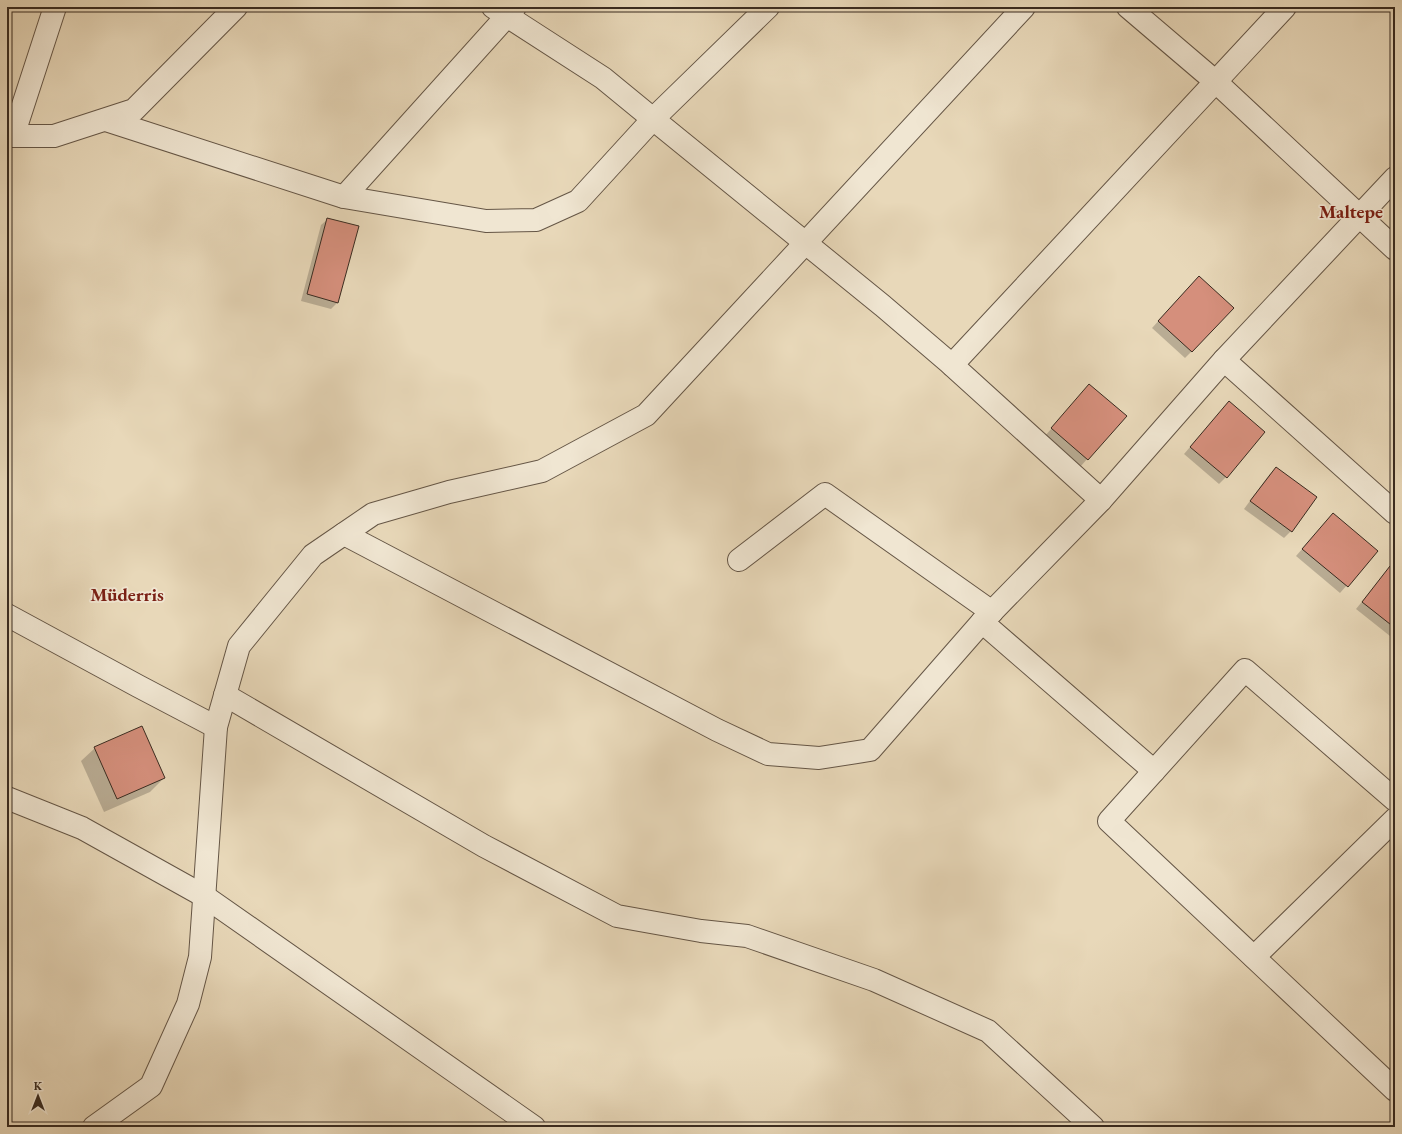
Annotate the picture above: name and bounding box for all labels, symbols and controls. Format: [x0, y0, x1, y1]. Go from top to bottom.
district label: Maltepe [1319, 199, 1383, 224]
district label: Müderris [90, 582, 164, 607]
north arrow [18, 1076, 58, 1116]
text: K [34, 1079, 43, 1093]

